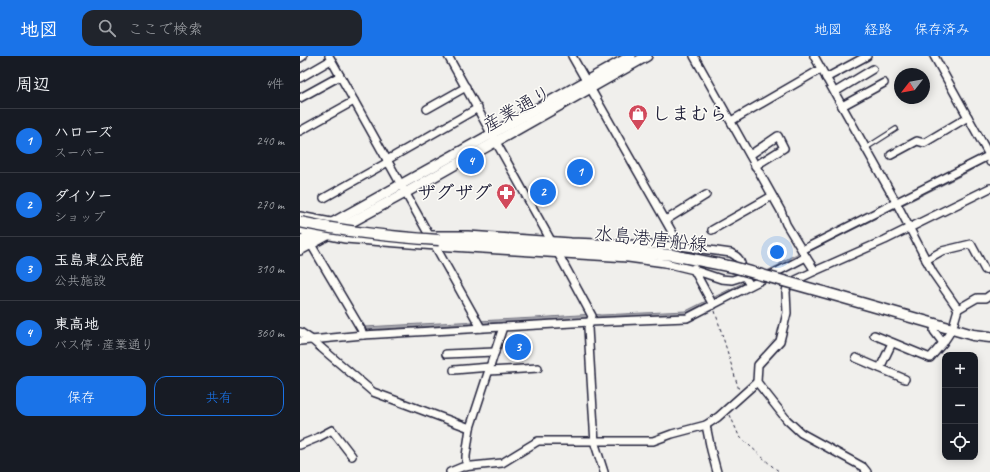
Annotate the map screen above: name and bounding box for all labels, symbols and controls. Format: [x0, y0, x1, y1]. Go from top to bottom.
search box [82, 10, 362, 46]
icon: search [96, 17, 118, 39]
text: 地図 [20, 18, 58, 42]
text: ここで検索 [128, 20, 203, 39]
text: 地図 [814, 21, 842, 38]
text: 経路 [864, 21, 892, 38]
text: 保存済み [914, 21, 970, 38]
north arrow [894, 68, 930, 104]
text: 周辺 [16, 74, 50, 95]
text: 4件 [265, 76, 284, 92]
street label: 産業通り [478, 80, 556, 138]
place label: しまむら [652, 102, 728, 126]
shop icon: しまむら [627, 103, 649, 131]
text: ハローズ [54, 123, 113, 142]
text: 1 [26, 133, 32, 149]
text: 240 m [256, 133, 284, 149]
text: スーパー [54, 145, 105, 161]
pin: 4 [458, 146, 484, 176]
pin: 1 [567, 157, 593, 187]
pin: 2 [530, 177, 556, 207]
place label: ザグザグ [417, 181, 492, 205]
pharmacy icon: ザグザグ [495, 182, 517, 210]
text: ダイソー [54, 187, 113, 206]
text: 2 [26, 197, 32, 213]
text: 270 m [256, 197, 284, 213]
text: ショップ [54, 209, 105, 225]
street label: 水島港唐船線 [593, 221, 709, 257]
your location [767, 242, 787, 262]
text: 玉島東公民館 [54, 251, 144, 270]
text: 3 [26, 261, 32, 277]
text: 310 m [256, 261, 284, 277]
text: 公共施設 [54, 273, 106, 289]
text: 東高地 [54, 315, 99, 334]
text: 4 [26, 325, 32, 341]
text: 360 m [256, 325, 284, 341]
pin: 3 [505, 332, 531, 362]
text: バス停 · 産業通り [54, 337, 154, 353]
map controls [942, 352, 978, 460]
button: + [942, 352, 978, 388]
button: 保存 [16, 376, 146, 416]
button: 共有 [154, 376, 284, 416]
button: − [942, 388, 978, 424]
button: locate [942, 424, 978, 460]

